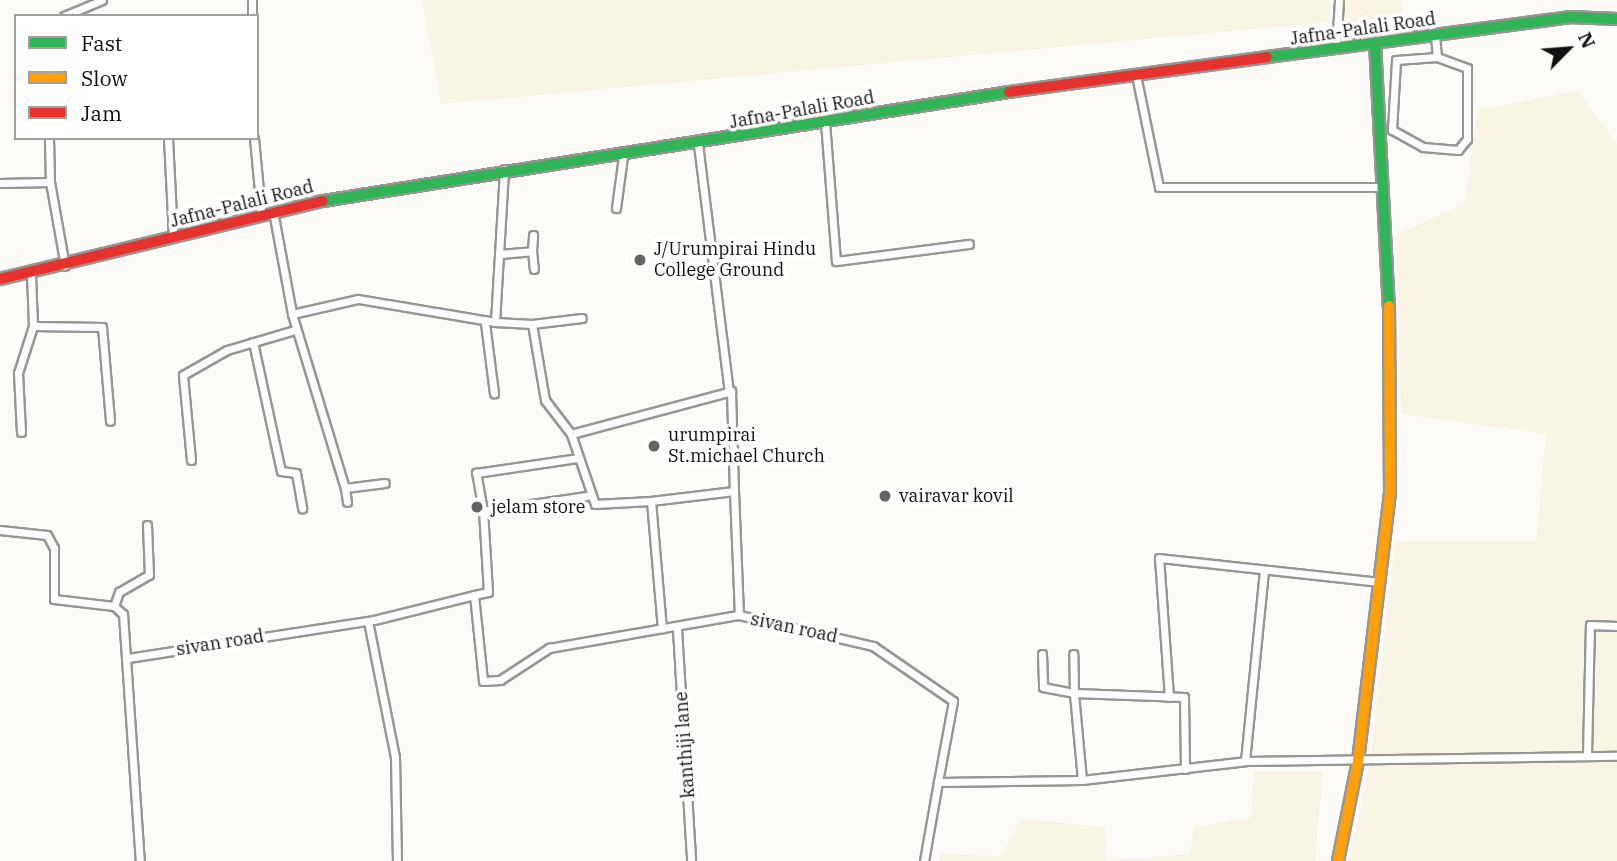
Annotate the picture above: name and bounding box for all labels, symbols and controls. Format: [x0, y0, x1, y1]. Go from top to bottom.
street label: Jafna-Palali Road [1289, 8, 1437, 50]
legend [14, 14, 259, 140]
north arrow [1533, 14, 1603, 84]
text: N [1573, 28, 1601, 52]
text: Fast [81, 29, 122, 57]
text: Slow [81, 64, 128, 92]
street label: Jafna-Palali Road [728, 87, 876, 133]
text: Jam [81, 99, 122, 127]
street label: Jafna-Palali Road [168, 176, 316, 232]
place label: J/Urumpirai Hindu College Ground [654, 239, 816, 282]
marker: J/Urumpirai Hindu College Ground [632, 252, 648, 268]
place label: urumpirai St.michael Church [668, 425, 825, 467]
marker: urumpirai St.michael Church [646, 438, 662, 454]
place label: vairavar kovil [899, 485, 1014, 507]
marker: vairavar kovil [877, 488, 893, 504]
place label: jelam store [491, 496, 585, 518]
marker: jelam store [469, 499, 485, 515]
street label: sivan road [749, 608, 839, 648]
street label: sivan road [175, 625, 265, 661]
street label: kanthiji lane [671, 691, 699, 799]

